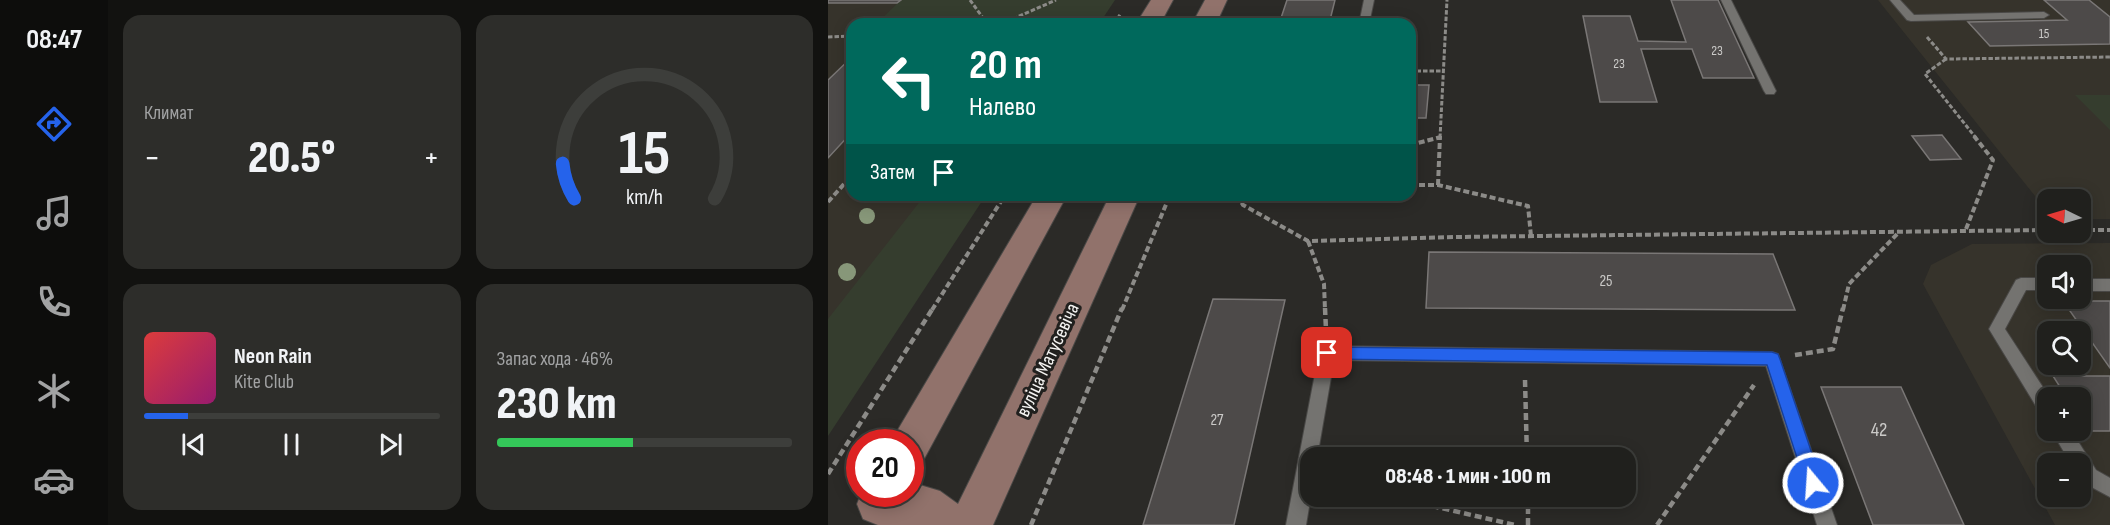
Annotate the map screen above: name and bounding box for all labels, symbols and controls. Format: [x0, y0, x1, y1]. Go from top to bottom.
text: 08:47 [26, 24, 82, 56]
house number: 15 [2039, 25, 2050, 42]
text: 20 m [969, 40, 1042, 91]
icon: left [870, 42, 948, 120]
house number: 23 [1711, 42, 1723, 59]
house number: 23 [1613, 55, 1625, 72]
text: Налево [969, 91, 1036, 123]
text: Климат [144, 101, 194, 125]
icon: directions [33, 103, 75, 145]
text: 15 [618, 117, 670, 192]
text: 20.5° [248, 131, 335, 186]
text: − [144, 138, 160, 178]
text: + [423, 138, 440, 178]
icon: arrive [927, 156, 960, 189]
text: Затем [870, 159, 915, 186]
text: km/h [626, 185, 663, 210]
north arrow [2037, 189, 2091, 243]
map controls [2037, 189, 2091, 507]
icon: music [33, 192, 75, 234]
button: sound [2037, 255, 2091, 309]
house number: 25 [1599, 272, 1613, 291]
icon: phone [33, 281, 75, 323]
street label: вуліца Матусевіча [1011, 299, 1085, 421]
button: search [2037, 321, 2091, 375]
pin [1301, 327, 1352, 378]
icon: arrive [1310, 336, 1343, 369]
text: Neon Rain [234, 343, 312, 370]
text: Запас хода · 46% [497, 347, 613, 371]
icon: climate [33, 370, 75, 412]
text: Kite Club [234, 370, 294, 394]
text: 230 km [497, 377, 617, 432]
button: + [2037, 387, 2091, 441]
house number: 27 [1210, 411, 1224, 430]
house number: 42 [1871, 418, 1887, 442]
icon: previous [177, 428, 210, 461]
icon: pause [275, 428, 308, 461]
icon: next [374, 428, 407, 461]
speed limit sign: 20 [846, 429, 924, 507]
position arrow [1781, 451, 1845, 515]
button: − [2037, 453, 2091, 507]
icon: car [33, 459, 75, 501]
text: 08:48 · 1 мин · 100 m [1385, 463, 1551, 490]

